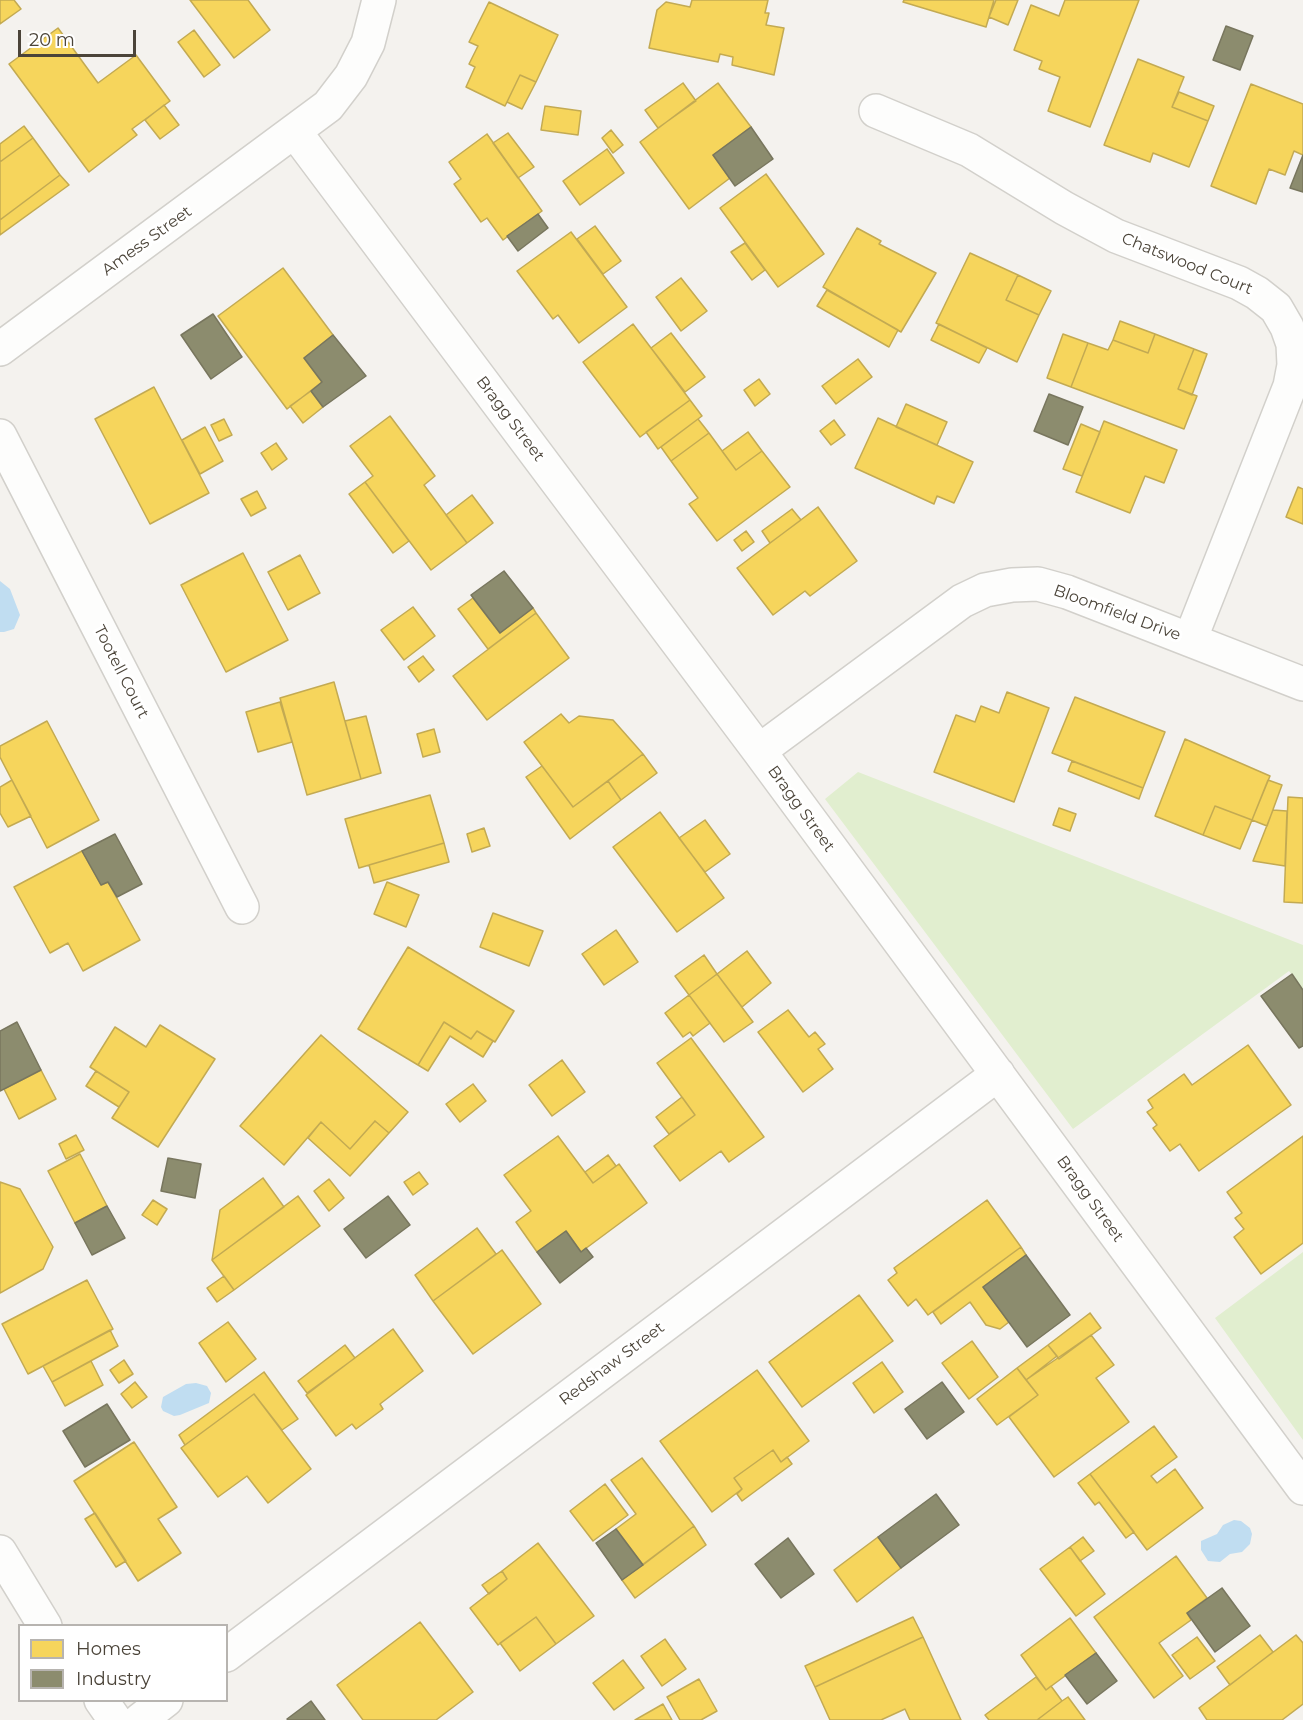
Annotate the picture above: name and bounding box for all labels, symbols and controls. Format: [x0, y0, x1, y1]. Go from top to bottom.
scale bar [21, 18, 140, 56]
text: 20 m [29, 29, 75, 51]
street label: Amess Street [98, 202, 196, 280]
street label: Chatswood Court [1119, 229, 1255, 299]
street label: Bragg Street [472, 373, 548, 465]
street label: Bloomfield Drive [1051, 581, 1183, 645]
street label: Tootell Court [89, 622, 153, 722]
street label: Bragg Street [763, 762, 839, 856]
street label: Bragg Street [1052, 1152, 1128, 1246]
street label: Redshaw Street [556, 1318, 668, 1410]
legend [18, 1624, 228, 1702]
text: Homes [76, 1638, 141, 1660]
text: Industry [76, 1668, 151, 1690]

